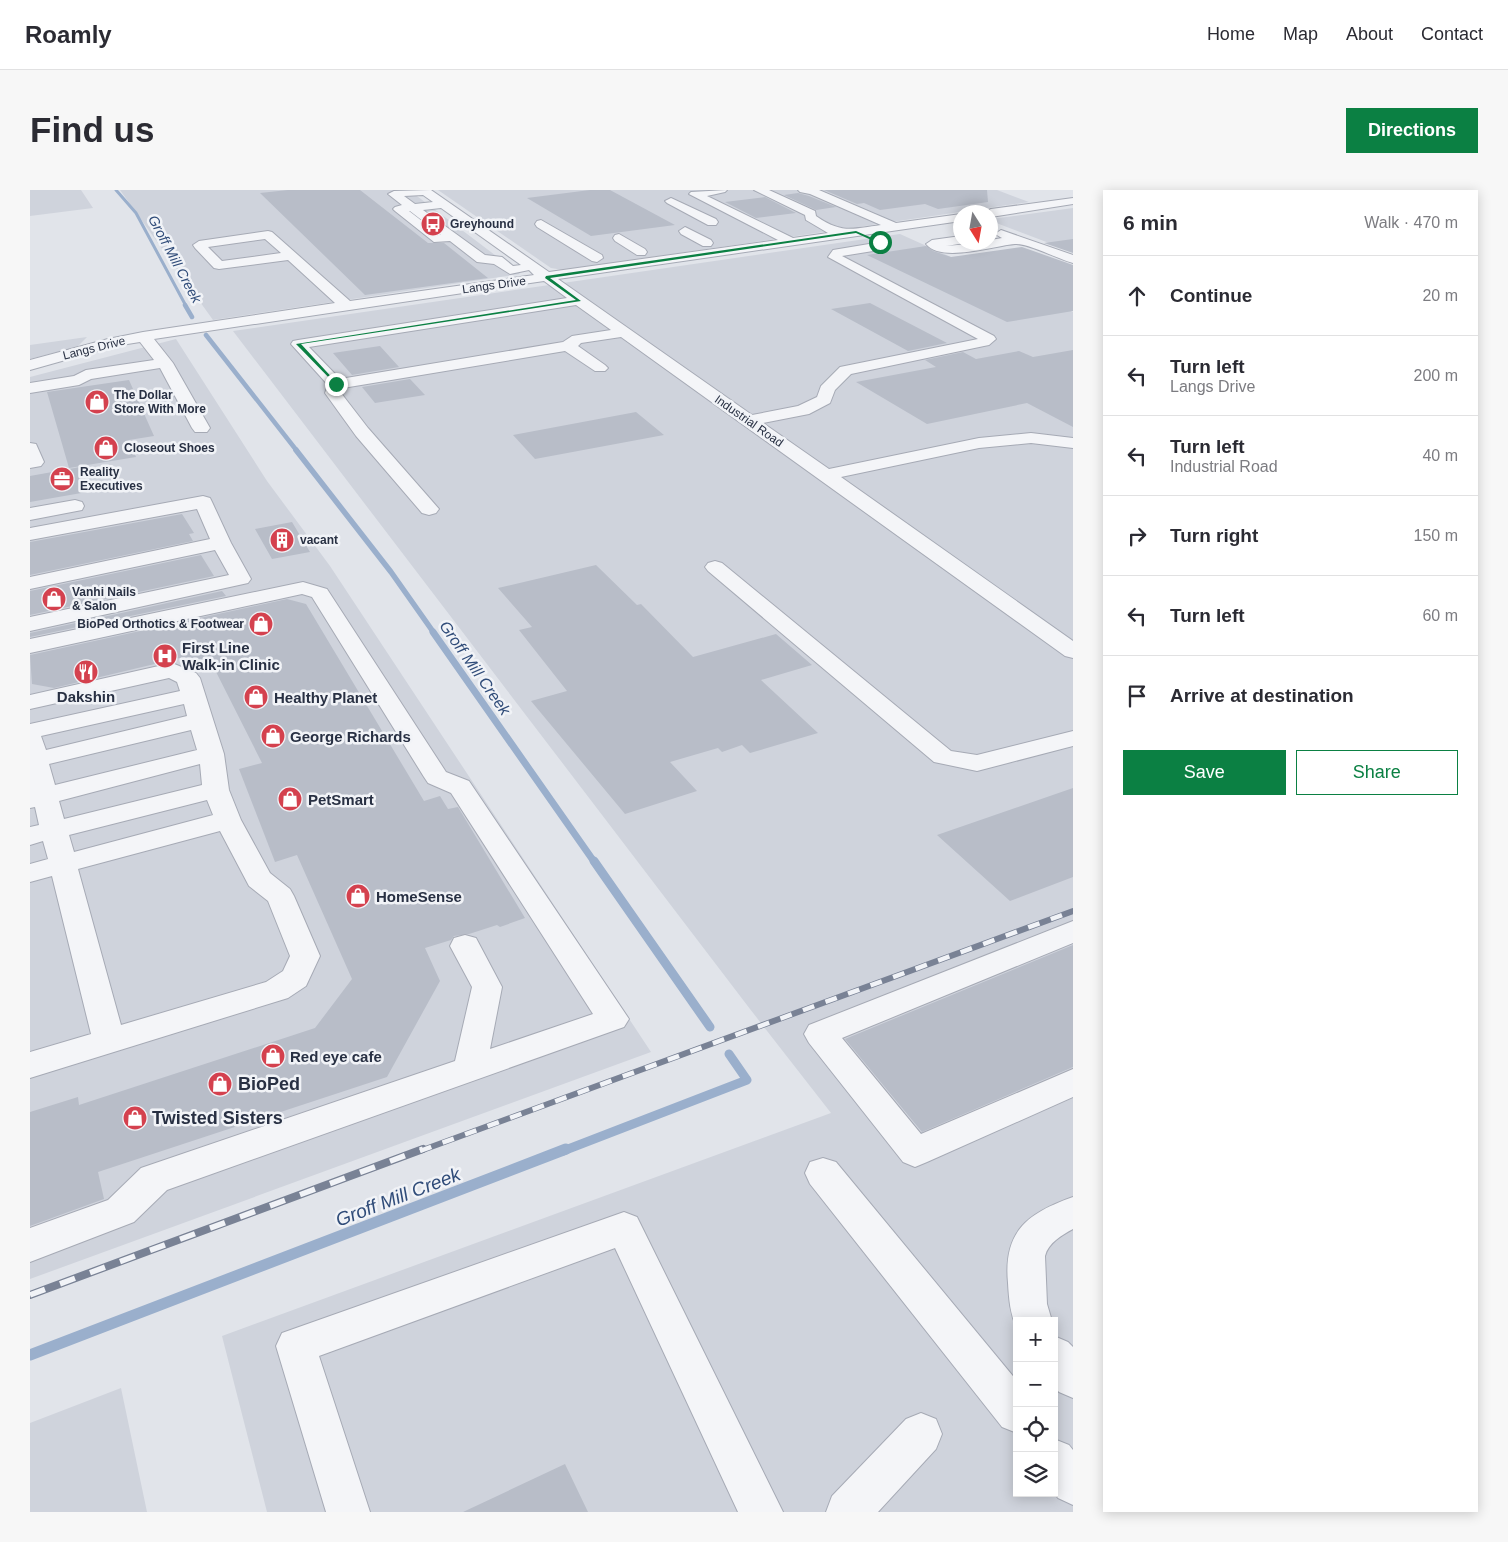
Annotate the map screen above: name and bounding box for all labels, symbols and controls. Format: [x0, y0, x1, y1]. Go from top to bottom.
text: Roamly [25, 21, 112, 48]
text: Home [1207, 24, 1255, 44]
text: Map [1283, 24, 1318, 44]
text: About [1346, 24, 1393, 44]
text: Contact [1421, 24, 1483, 44]
button: Directions [1346, 108, 1478, 153]
text: Find us [30, 110, 154, 149]
north arrow [953, 205, 998, 250]
bus stop icon: Greyhound [420, 211, 446, 237]
text: 6 min [1123, 211, 1178, 234]
water label: Groff Mill Creek [145, 212, 205, 307]
text: Walk · 470 m [1364, 214, 1458, 231]
place label: Greyhound [450, 217, 514, 231]
route start [869, 231, 892, 254]
street label: Langs Drive [461, 274, 527, 296]
icon: ahead [1123, 282, 1151, 310]
text: Continue [1170, 285, 1252, 306]
text: 20 m [1422, 287, 1458, 304]
street label: Langs Drive [61, 333, 127, 363]
text: Turn left [1170, 356, 1245, 377]
icon: left [1123, 362, 1151, 390]
text: 200 m [1414, 367, 1458, 384]
route end [325, 373, 348, 396]
text: Langs Drive [1170, 378, 1255, 395]
place label: The Dollar Store With More [114, 388, 206, 416]
shop icon: The Dollar Store With More [84, 389, 110, 415]
street label: Industrial Road [712, 392, 786, 450]
shop icon: Closeout Shoes [93, 435, 119, 461]
text: Turn left [1170, 436, 1245, 457]
place label: Closeout Shoes [124, 441, 215, 455]
icon: left [1123, 442, 1151, 470]
text: 40 m [1422, 447, 1458, 464]
text: Industrial Road [1170, 458, 1278, 475]
place label: Reality Executives [80, 465, 143, 493]
office icon: Reality Executives [49, 466, 75, 492]
icon: right [1123, 522, 1151, 550]
text: Turn right [1170, 525, 1258, 546]
building icon: vacant [269, 527, 295, 553]
text: 150 m [1414, 527, 1458, 544]
place label: vacant [300, 533, 338, 547]
place label: Vanhi Nails & Salon [72, 585, 136, 613]
shop icon: Vanhi Nails & Salon [41, 586, 67, 612]
icon: left [1123, 602, 1151, 630]
text: Turn left [1170, 605, 1245, 626]
text: 60 m [1422, 607, 1458, 624]
shop icon: BioPed Orthotics & Footwear [248, 611, 274, 637]
place label: BioPed Orthotics & Footwear [77, 617, 244, 631]
water label: Groff Mill Creek [436, 618, 514, 719]
place label: First Line Walk-in Clinic [182, 639, 280, 673]
hospital icon: First Line Walk-in Clinic [152, 643, 178, 669]
restaurant icon: Dakshin [73, 659, 99, 685]
icon: arrive [1123, 682, 1151, 710]
shop icon: Healthy Planet [243, 684, 269, 710]
text: Arrive at destination [1170, 685, 1354, 706]
place label: Dakshin [57, 688, 115, 705]
place label: Healthy Planet [274, 689, 377, 706]
shop icon: George Richards [260, 723, 286, 749]
place label: George Richards [290, 728, 411, 745]
button: Save [1123, 750, 1286, 795]
button: Share [1296, 750, 1458, 795]
shop icon: PetSmart [277, 786, 303, 812]
place label: PetSmart [308, 791, 374, 808]
shop icon: HomeSense [345, 883, 371, 909]
place label: HomeSense [376, 888, 462, 905]
shop icon: Red eye cafe [260, 1043, 286, 1069]
place label: Red eye cafe [290, 1048, 382, 1065]
shop icon: BioPed [207, 1071, 233, 1097]
place label: BioPed [238, 1074, 300, 1094]
shop icon: Twisted Sisters [122, 1105, 148, 1131]
place label: Twisted Sisters [152, 1108, 283, 1128]
water label: Groff Mill Creek [333, 1163, 465, 1230]
map controls [1013, 1317, 1058, 1497]
button: + [1013, 1317, 1058, 1362]
button: − [1013, 1362, 1058, 1407]
button: locate [1013, 1407, 1058, 1452]
button: layers [1013, 1452, 1058, 1497]

